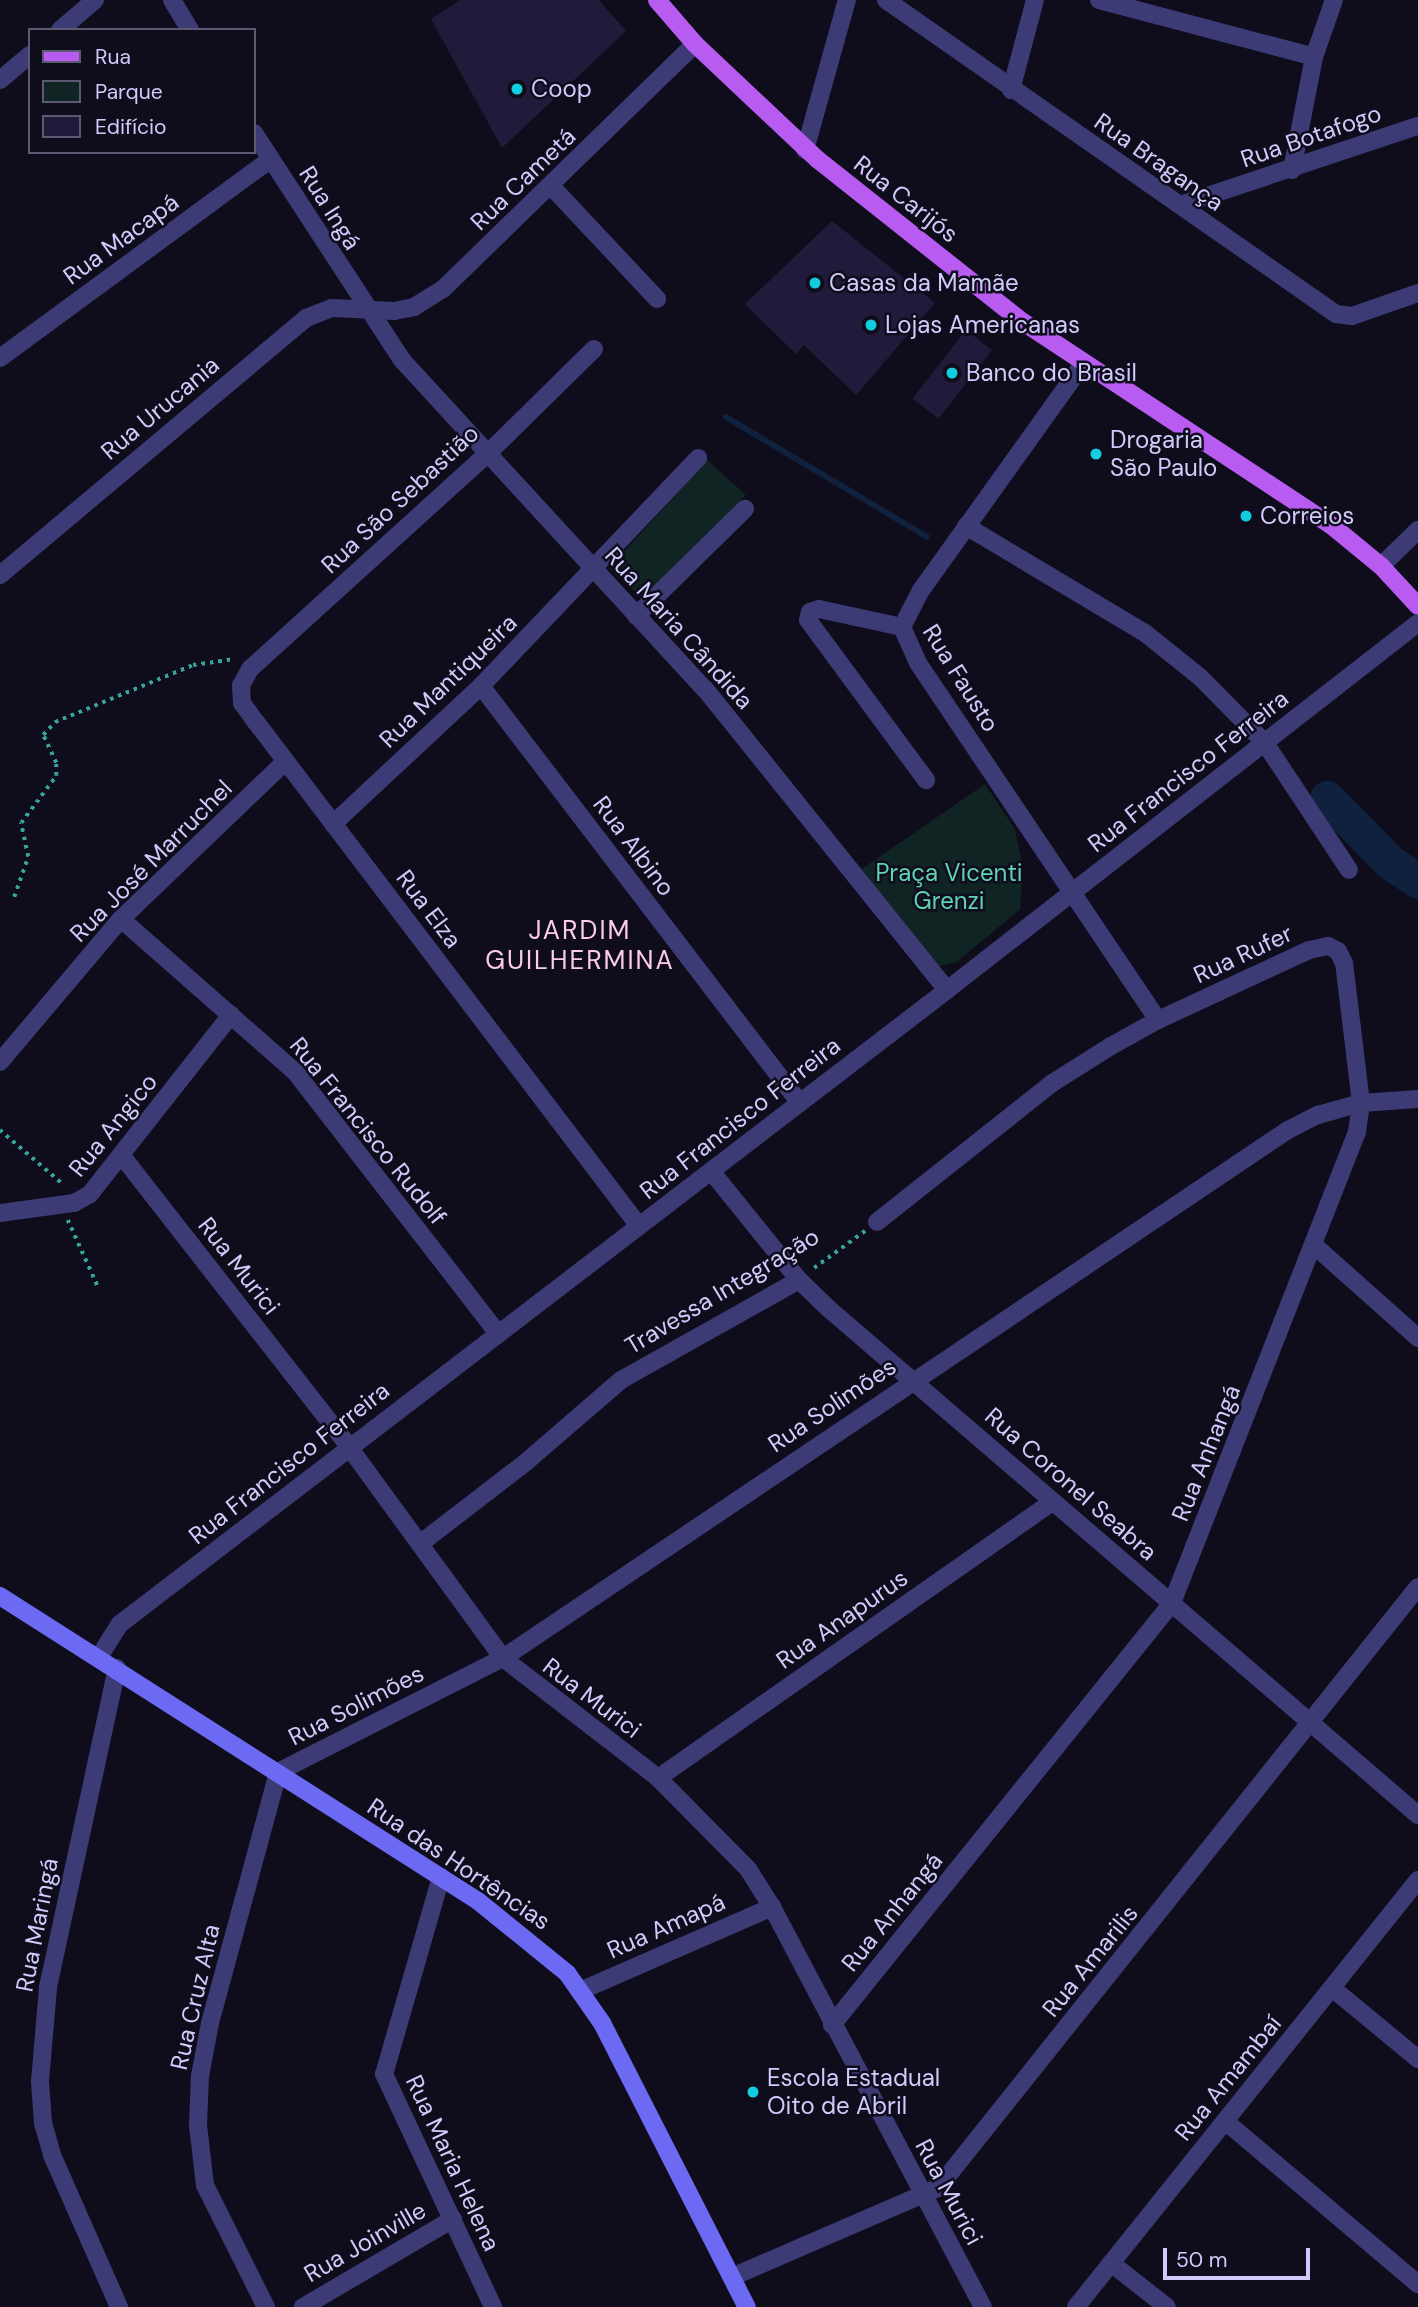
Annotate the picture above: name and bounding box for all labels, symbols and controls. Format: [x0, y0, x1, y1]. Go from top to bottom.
legend [28, 28, 256, 154]
text: Rua [95, 43, 131, 71]
place label: Coop [531, 75, 592, 103]
text: Parque [95, 78, 163, 106]
marker: Coop [509, 81, 525, 97]
street label: Rua Botafogo [1237, 99, 1385, 173]
street label: Rua Bragança [1089, 107, 1229, 217]
text: Edifício [95, 113, 166, 141]
street label: Rua Cametá [465, 122, 581, 236]
street label: Rua Carijós [848, 149, 964, 249]
street label: Rua Ingá [293, 161, 367, 255]
street label: Rua Macapá [58, 188, 184, 290]
place label: Casas da Mamãe [829, 269, 1019, 297]
marker: Casas da Mamãe [807, 275, 823, 291]
place label: Lojas Americanas [885, 311, 1080, 339]
marker: Lojas Americanas [863, 317, 879, 333]
street label: Rua Urucania [95, 350, 225, 466]
place label: Banco do Brasil [966, 359, 1137, 387]
marker: Banco do Brasil [944, 365, 960, 381]
street label: Rua São Sebastião [315, 419, 485, 579]
place label: Drogaria São Paulo [1110, 426, 1217, 482]
marker: Drogaria São Paulo [1088, 446, 1104, 462]
place label: Correios [1260, 502, 1354, 530]
marker: Correios [1238, 508, 1254, 524]
street label: Rua Maria Cândida [599, 541, 759, 715]
street label: Rua Mantiqueira [373, 608, 523, 754]
street label: Rua Fausto [917, 619, 1005, 737]
street label: Rua Francisco Ferreira [1082, 684, 1294, 858]
street label: Rua José Marruchel [64, 774, 238, 948]
street label: Rua Albino [587, 790, 681, 902]
park label: Praça Vicenti Grenzi [875, 859, 1023, 915]
street label: Rua Elza [390, 864, 468, 954]
district label: JARDIM GUILHERMINA [487, 915, 673, 976]
street label: Rua Rufer [1189, 919, 1297, 989]
street label: Rua Francisco Ferreira [634, 1031, 846, 1205]
street label: Rua Francisco Rudolf [284, 1032, 452, 1230]
street label: Rua Angico [63, 1068, 163, 1182]
street label: Rua Murici [192, 1212, 286, 1320]
street label: Travessa Integração [620, 1222, 824, 1360]
street label: Rua Solimões [763, 1352, 901, 1458]
street label: Rua Francisco Ferreira [183, 1376, 395, 1550]
street label: Rua Anhangá [1166, 1381, 1246, 1525]
street label: Rua Coronel Seabra [979, 1402, 1163, 1566]
street label: Rua Anapurus [771, 1563, 913, 1675]
street label: Rua Murici [537, 1652, 647, 1744]
street label: Rua Solimões [284, 1659, 428, 1751]
street label: Rua das Hortências [362, 1792, 556, 1936]
street label: Rua Anhangá [835, 1847, 949, 1977]
street label: Rua Maringá [10, 1856, 64, 1994]
street label: Rua Amapá [603, 1887, 729, 1965]
street label: Rua Amarilis [1036, 1899, 1144, 2023]
street label: Rua Cruz Alta [164, 1921, 226, 2073]
street label: Rua Amambaí [1169, 2010, 1287, 2146]
place label: Escola Estadual Oito de Abril [767, 2064, 940, 2120]
street label: Rua Maria Helena [400, 2071, 506, 2255]
marker: Escola Estadual Oito de Abril [745, 2084, 761, 2100]
street label: Rua Murici [909, 2134, 989, 2250]
street label: Rua Joinville [299, 2196, 431, 2288]
scale bar [1166, 2234, 1313, 2278]
text: 50 m [1176, 2246, 1227, 2274]

